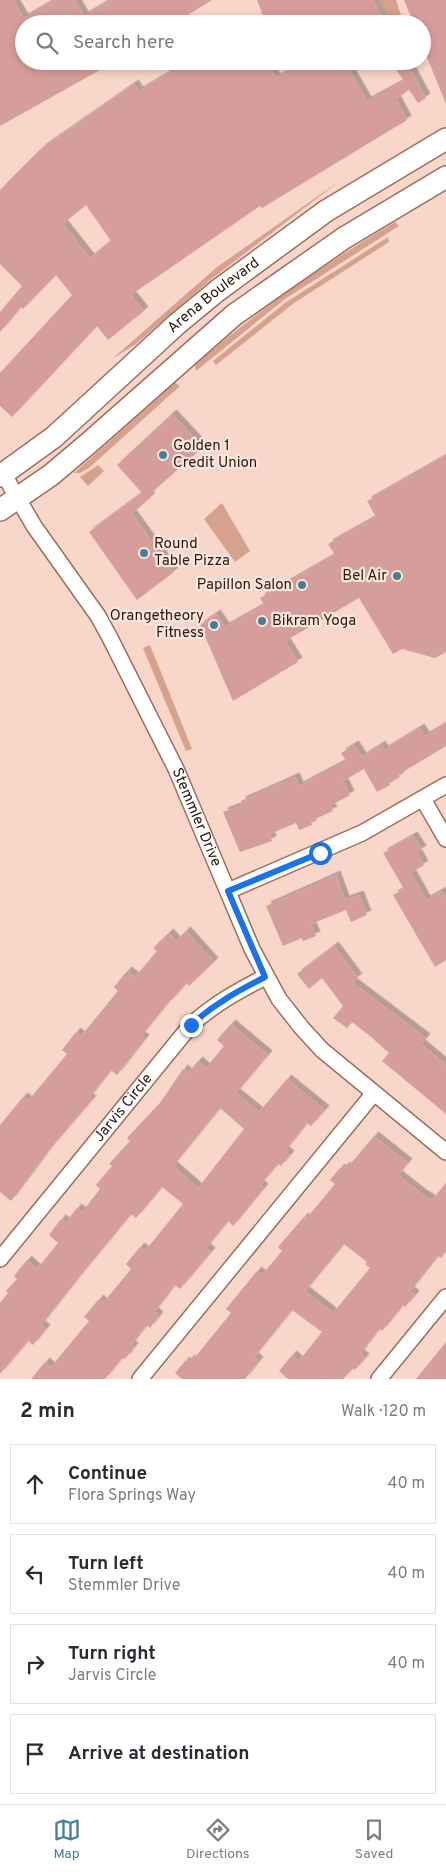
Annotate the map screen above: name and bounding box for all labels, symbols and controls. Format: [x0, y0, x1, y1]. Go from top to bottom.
search box [15, 15, 431, 70]
icon: search [33, 29, 61, 57]
text: Search here [73, 31, 175, 55]
street label: Arena Boulevard [164, 254, 263, 337]
place label: Golden 1 Credit Union [173, 437, 257, 473]
marker: Golden 1 Credit Union [157, 449, 169, 461]
place label: Round Table Pizza [154, 535, 230, 571]
marker: Round Table Pizza [138, 547, 150, 559]
place label: Bel Air [342, 567, 387, 586]
marker: Bel Air [391, 570, 403, 582]
place label: Papillon Salon [197, 576, 292, 595]
marker: Papillon Salon [296, 579, 308, 591]
place label: Orangetheory Fitness [110, 607, 204, 643]
place label: Bikram Yoga [272, 612, 356, 631]
marker: Bikram Yoga [256, 615, 268, 627]
marker: Orangetheory Fitness [208, 619, 220, 631]
street label: Stemmler Drive [167, 765, 226, 870]
route start [309, 842, 332, 865]
route end [180, 1014, 203, 1037]
street label: Jarvis Circle [90, 1070, 157, 1146]
text: 2 min [20, 1398, 75, 1425]
text: Walk · 120 m [341, 1402, 426, 1422]
text: Continue [68, 1462, 147, 1486]
icon: ahead [21, 1470, 49, 1498]
text: 40 m [387, 1474, 425, 1494]
text: Flora Springs Way [68, 1486, 196, 1506]
text: Turn left [68, 1552, 144, 1576]
icon: left [21, 1560, 49, 1588]
text: 40 m [387, 1564, 425, 1584]
text: Stemmler Drive [68, 1576, 180, 1596]
text: Turn right [68, 1642, 156, 1666]
icon: right [21, 1650, 49, 1678]
text: 40 m [387, 1654, 425, 1674]
text: Jarvis Circle [68, 1666, 156, 1686]
icon: arrive [21, 1740, 49, 1768]
text: Arrive at destination [68, 1742, 249, 1766]
tab: Map [53, 1816, 81, 1863]
tab: Directions [186, 1816, 250, 1863]
tab: Saved [355, 1816, 393, 1863]

